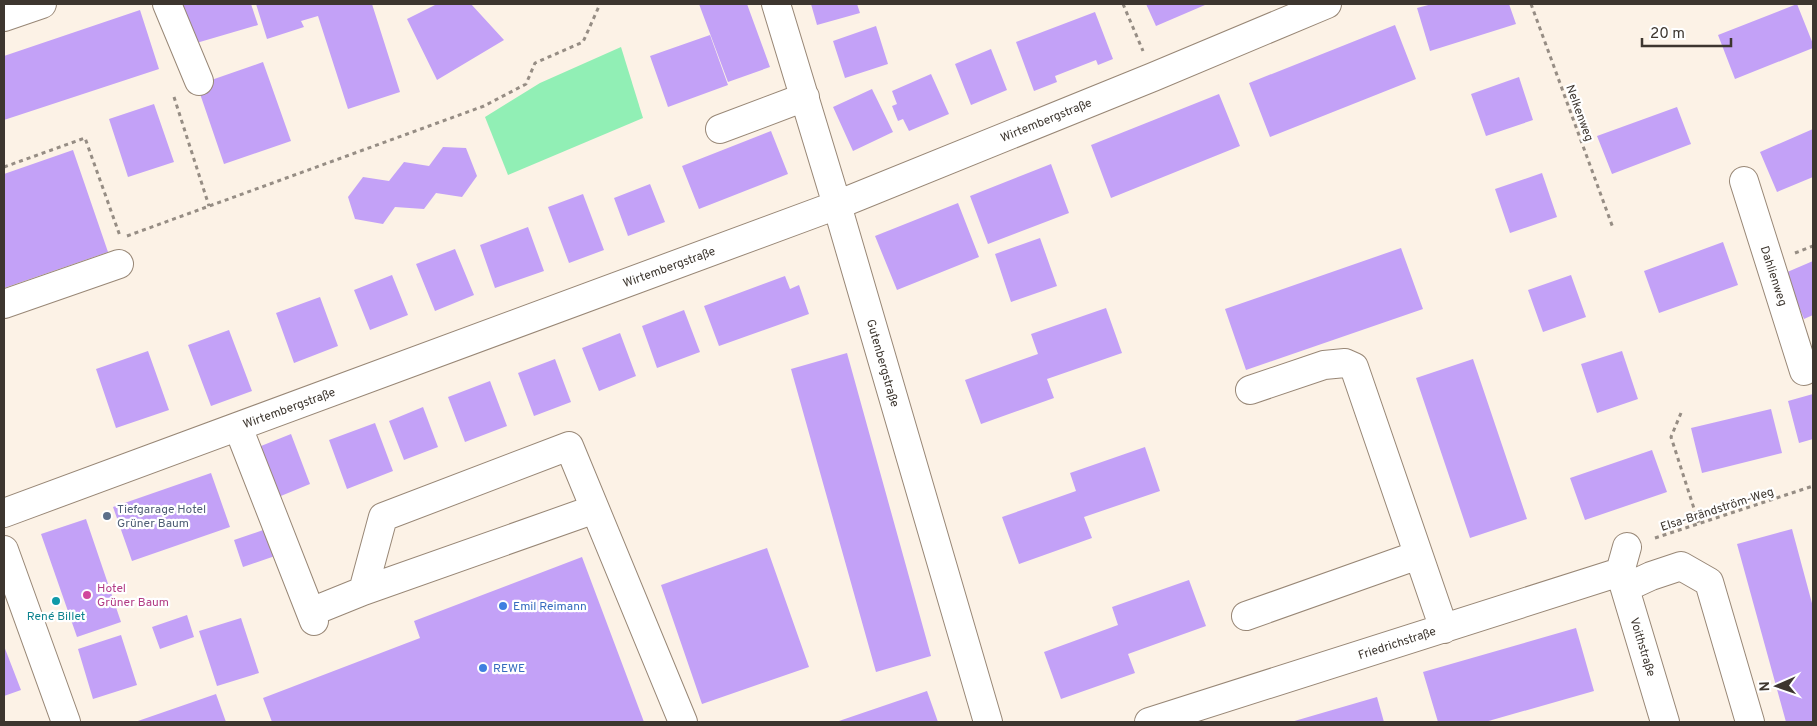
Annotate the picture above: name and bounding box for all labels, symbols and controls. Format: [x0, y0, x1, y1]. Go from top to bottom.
scale bar [1642, 15, 1731, 47]
text: 20 m [1650, 25, 1685, 44]
street label: Nelkenweg [1561, 83, 1597, 144]
street label: Wirtembergstraße [998, 95, 1094, 147]
street label: Wirtembergstraße [621, 244, 718, 292]
street label: Dahlienweg [1756, 244, 1790, 308]
street label: Gutenbergstraße [862, 317, 902, 409]
street label: Wirtembergstraße [241, 385, 338, 433]
street label: Elsa-Brändström-Weg [1659, 484, 1776, 536]
place label: Tiefgarage Hotel Grüner Baum [117, 502, 206, 532]
marker: Tiefgarage Hotel Grüner Baum [101, 510, 113, 522]
place label: Hotel Grüner Baum [97, 581, 169, 611]
marker: Hotel Grüner Baum [81, 589, 93, 601]
marker: René Billet [50, 595, 62, 607]
place label: Emil Reimann [513, 599, 587, 615]
marker: Emil Reimann [497, 600, 509, 612]
place label: René Billet [27, 609, 85, 625]
street label: Voithstraße [1625, 616, 1659, 679]
street label: Friedrichstraße [1356, 624, 1438, 664]
place label: REWE [493, 661, 525, 677]
north arrow [1752, 661, 1802, 711]
marker: REWE [477, 662, 489, 674]
text: N [1757, 681, 1774, 692]

